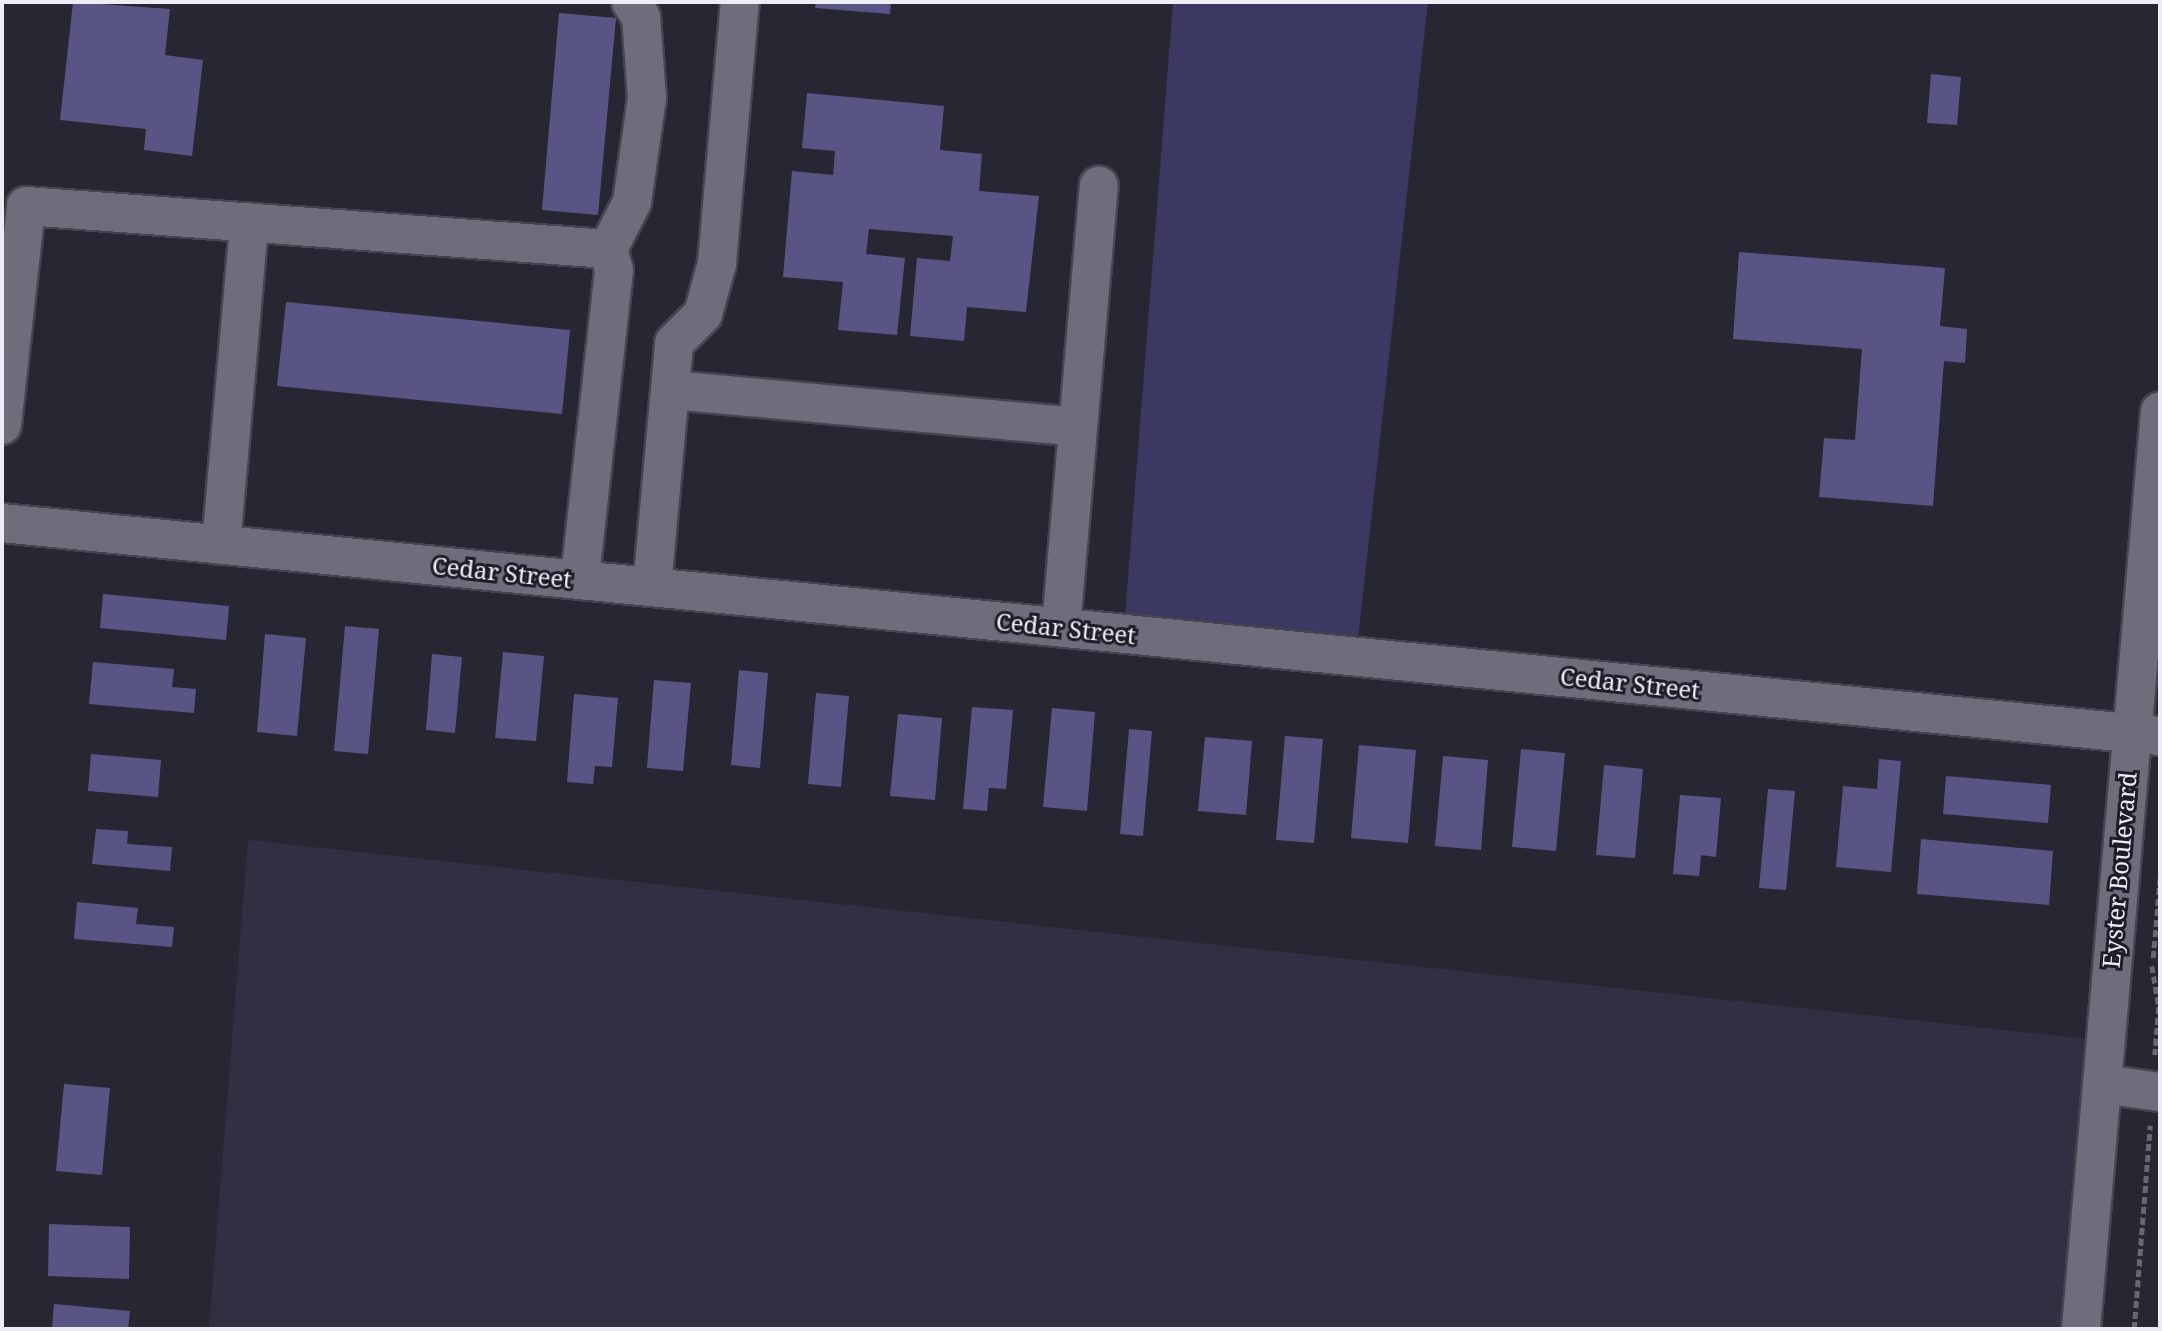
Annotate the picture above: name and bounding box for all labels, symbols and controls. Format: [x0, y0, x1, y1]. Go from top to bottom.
street label: Cedar Street [431, 550, 573, 594]
street label: Cedar Street [995, 606, 1137, 650]
street label: Cedar Street [1559, 661, 1701, 705]
street label: Eyster Boulevard [2096, 771, 2142, 969]

